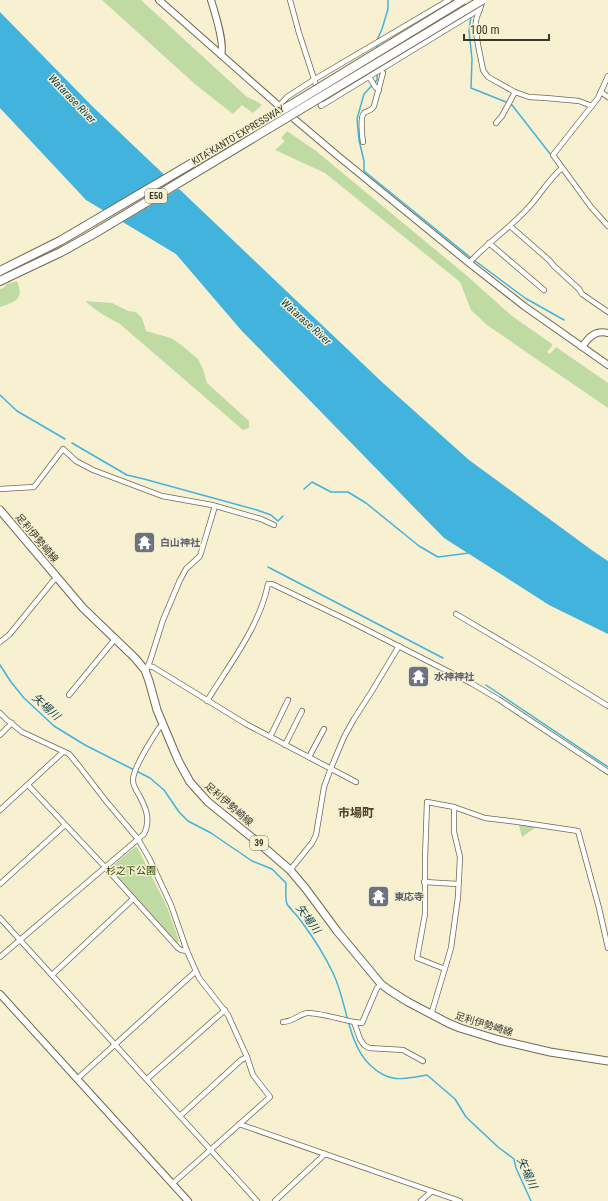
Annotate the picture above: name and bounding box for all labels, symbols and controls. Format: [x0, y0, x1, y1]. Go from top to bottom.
scale bar [464, 16, 549, 42]
text: 100 m [470, 23, 500, 37]
water label: Watarase River [46, 72, 99, 127]
street label: KITA-KANTO EXPRESSWAY [190, 103, 287, 167]
road number: E50 [145, 189, 167, 203]
water label: Watarase River [278, 296, 334, 348]
street label: 足利伊勢崎線 [14, 511, 60, 565]
temple icon: 白山神社 [131, 529, 157, 555]
place label: 白山神社 [160, 537, 201, 548]
temple icon: 水神神社 [406, 663, 432, 689]
place label: 水神神社 [434, 671, 475, 682]
water label: 矢場川 [29, 691, 63, 724]
street label: 足利伊勢崎線 [203, 780, 255, 828]
district label: 市場町 [338, 806, 374, 820]
road number: 39 [250, 836, 268, 850]
park label: 杉之下公園 [106, 865, 156, 876]
temple icon: 東応寺 [366, 883, 392, 909]
place label: 東応寺 [394, 891, 424, 902]
water label: 矢場川 [293, 902, 324, 937]
street label: 足利伊勢崎線 [454, 1010, 514, 1038]
water label: 矢場川 [514, 1155, 540, 1192]

